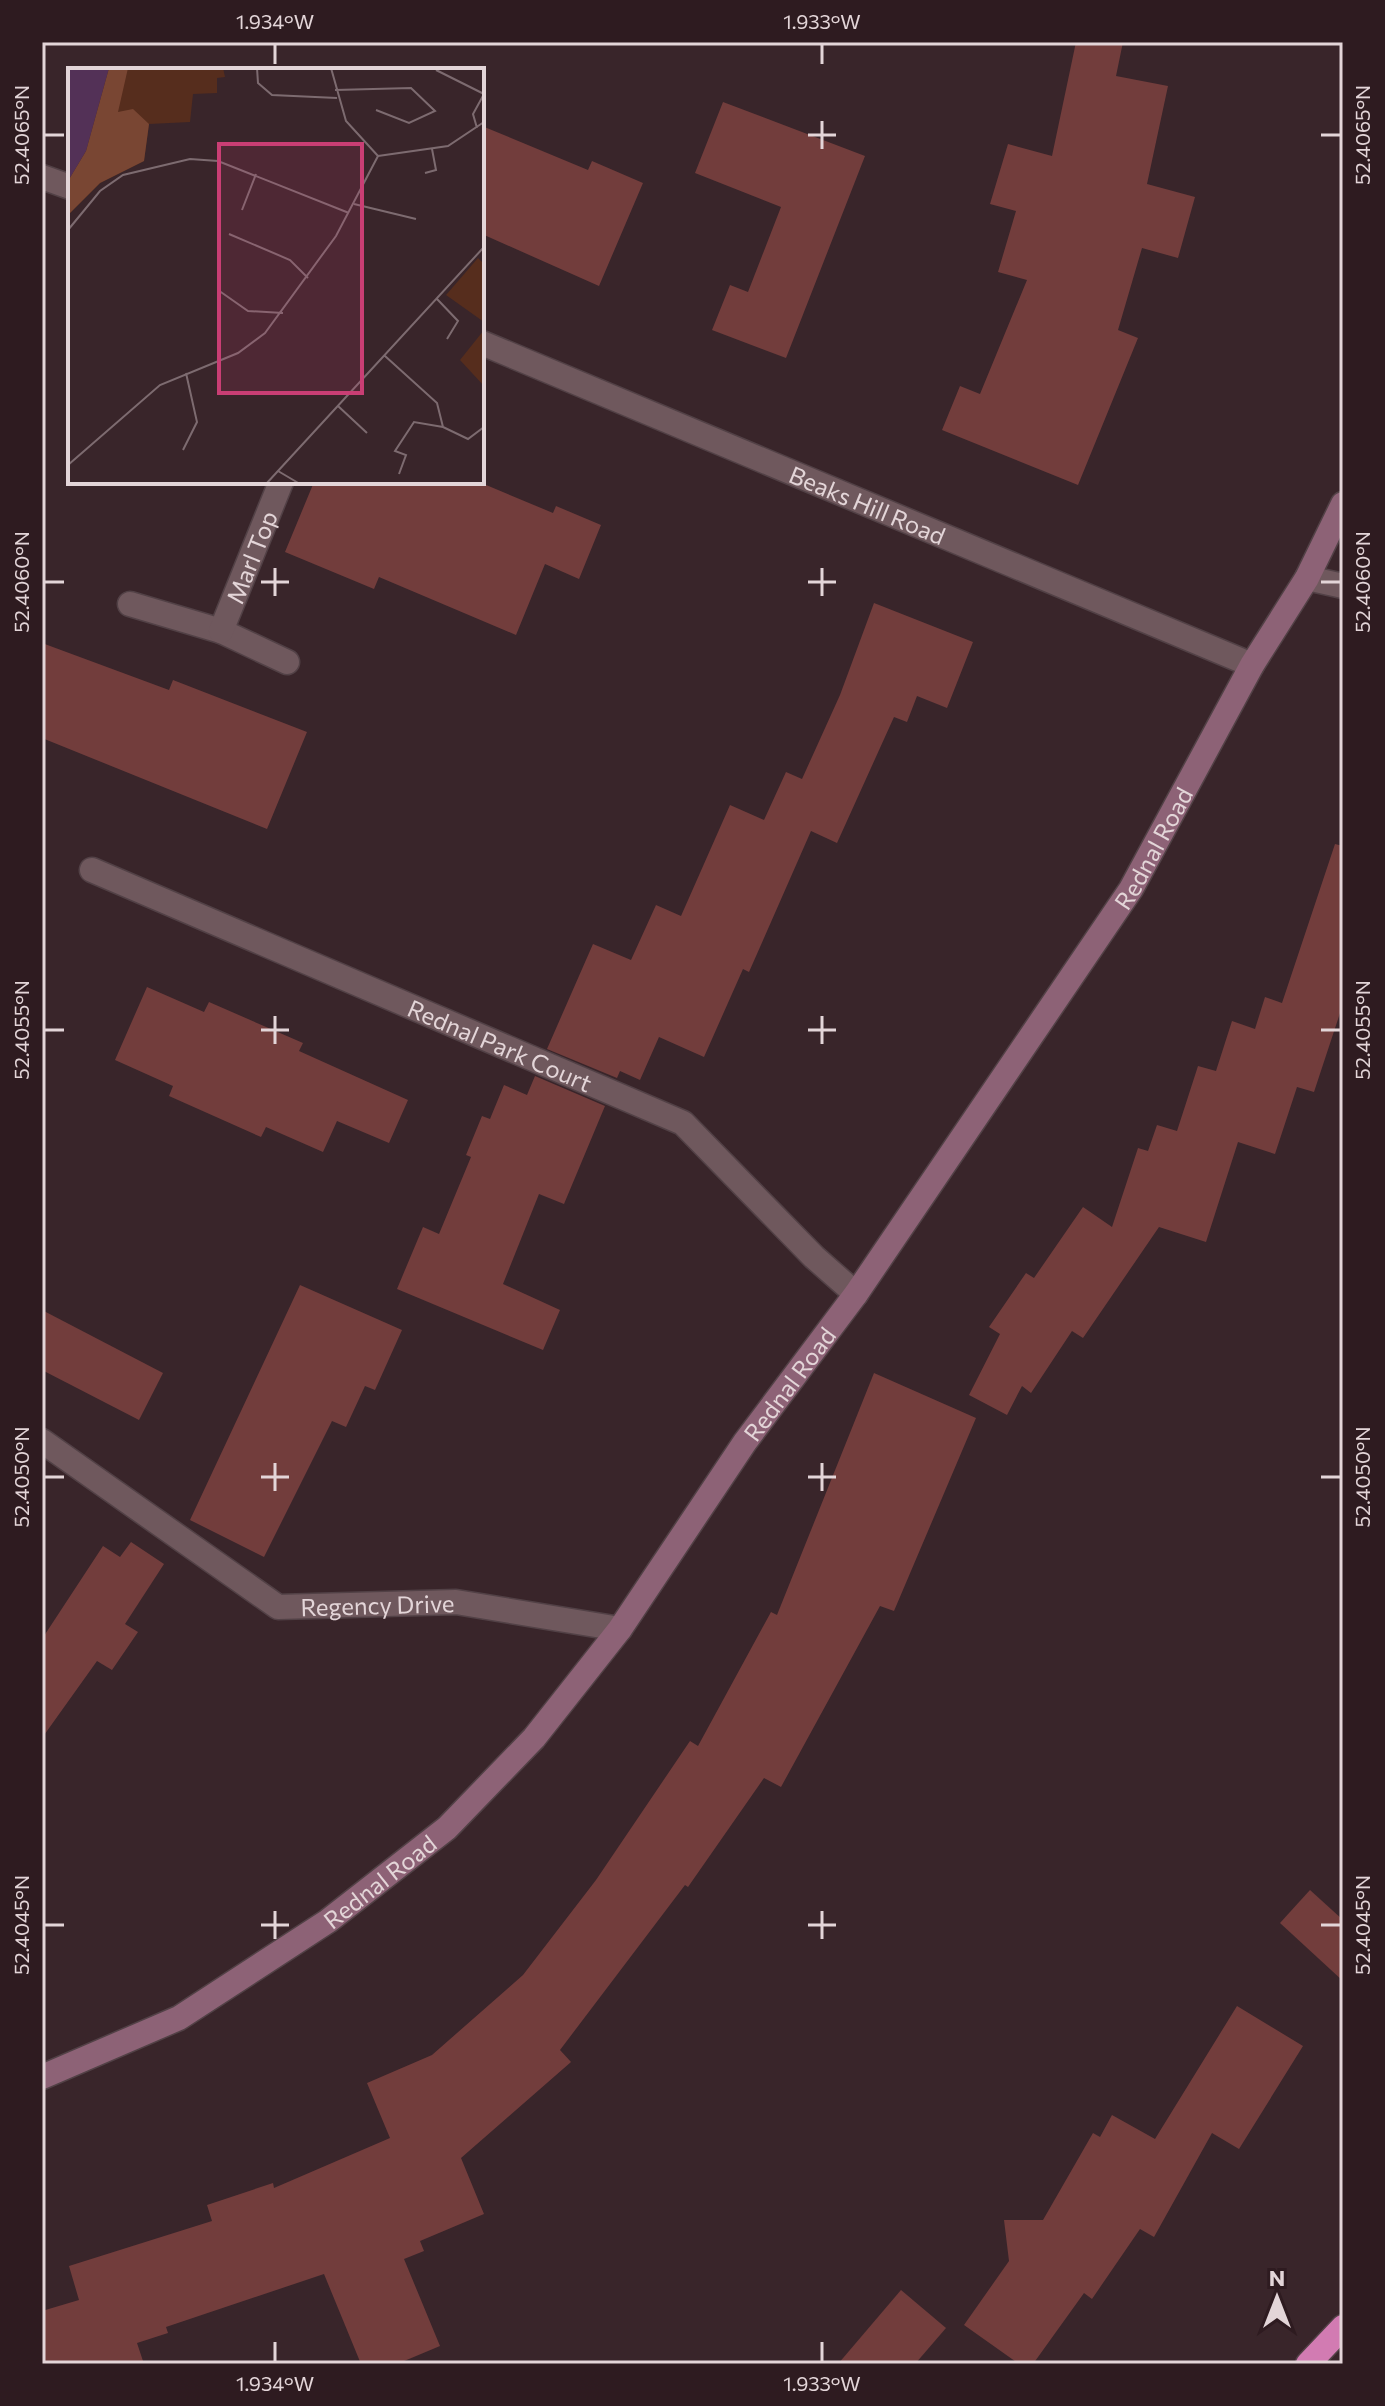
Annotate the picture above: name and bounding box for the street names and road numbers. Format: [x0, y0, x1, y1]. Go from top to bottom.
street label: Beaks Hill Road [785, 459, 950, 550]
street label: Marl Top [219, 506, 283, 608]
street label: Rednal Road [1107, 782, 1198, 914]
street label: Rednal Park Court [404, 993, 597, 1097]
street label: Rednal Road [737, 1321, 841, 1446]
street label: Regency Drive [300, 1588, 455, 1621]
street label: Rednal Road [317, 1828, 441, 1934]

